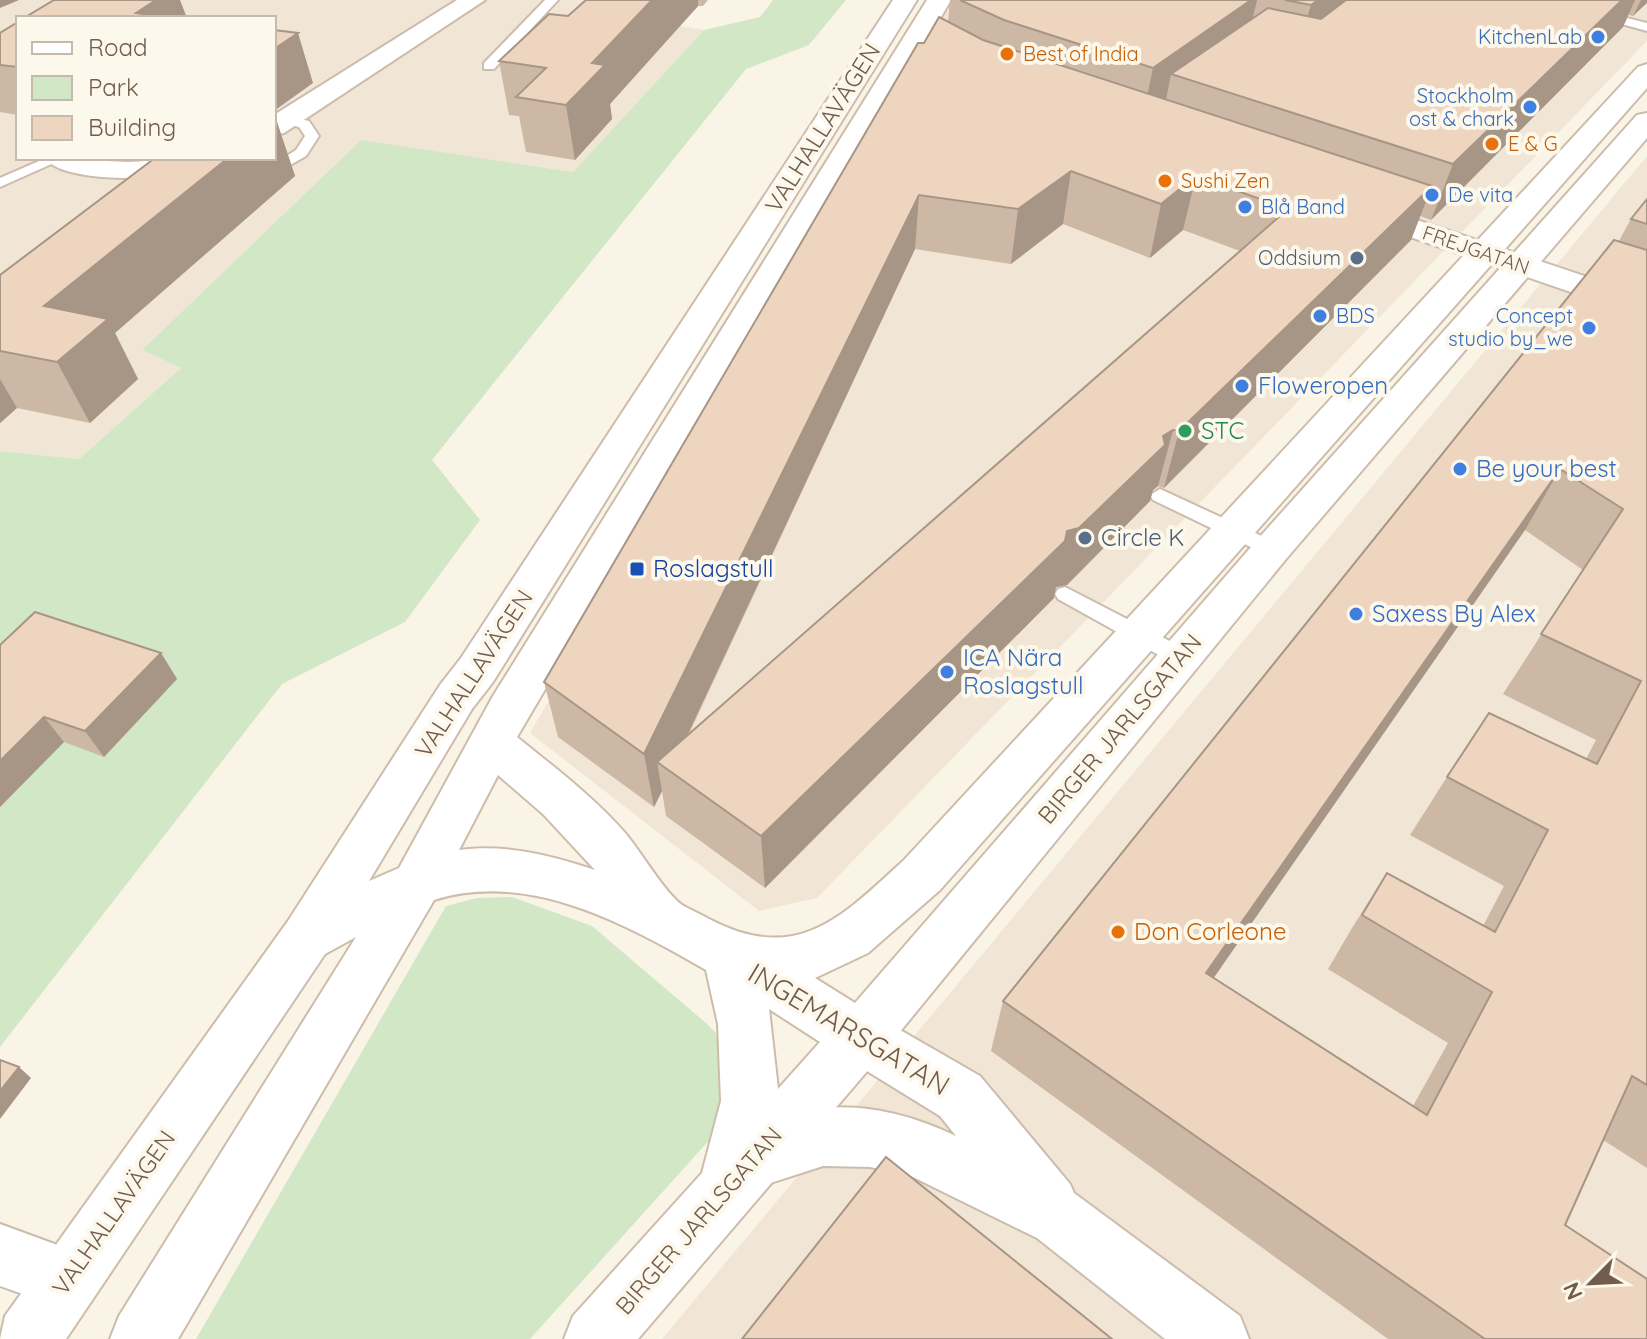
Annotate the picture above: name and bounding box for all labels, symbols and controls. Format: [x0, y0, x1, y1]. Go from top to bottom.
legend [16, 16, 276, 160]
place label: KitchenLab [1478, 24, 1582, 49]
marker: KitchenLab [1589, 28, 1607, 46]
text: Road [88, 32, 148, 62]
street label: VALHALLAVÄGEN [758, 37, 886, 218]
place label: Best of India [1023, 41, 1139, 66]
marker: Best of India [998, 45, 1016, 63]
text: Park [88, 72, 139, 102]
place label: Stockholm ost & chark [1409, 83, 1514, 131]
marker: Stockholm ost & chark [1521, 98, 1539, 116]
text: Building [88, 112, 176, 142]
place label: E & G [1508, 131, 1558, 156]
marker: E & G [1483, 135, 1501, 153]
place label: Sushi Zen [1181, 168, 1270, 193]
marker: Sushi Zen [1156, 172, 1174, 190]
place label: De vita [1448, 182, 1513, 207]
marker: De vita [1423, 186, 1441, 204]
place label: Blå Band [1261, 194, 1345, 219]
marker: Blå Band [1236, 198, 1254, 216]
street label: FREJGATAN [1419, 220, 1533, 280]
place label: Oddsium [1258, 245, 1341, 270]
marker: Oddsium [1348, 249, 1366, 267]
place label: BDS [1336, 303, 1375, 328]
place label: Concept studio by_we [1448, 303, 1573, 351]
marker: BDS [1311, 307, 1329, 325]
marker: Concept studio by_we [1580, 319, 1598, 337]
place label: Floweropen [1258, 370, 1388, 400]
marker: Floweropen [1233, 377, 1251, 395]
place label: STC [1201, 415, 1244, 445]
marker: STC [1176, 422, 1194, 440]
place label: Be your best [1476, 453, 1617, 483]
marker: Be your best [1451, 460, 1469, 478]
place label: Circle K [1101, 522, 1185, 552]
marker: Circle K [1076, 529, 1094, 547]
place label: Roslagstull [653, 553, 774, 583]
marker: Roslagstull [628, 560, 646, 578]
street label: VALHALLAVÄGEN [408, 584, 539, 763]
place label: Saxess By Alex [1372, 598, 1536, 628]
marker: Saxess By Alex [1347, 605, 1365, 623]
street label: BIRGER JARLSGATAN [1031, 627, 1208, 830]
place label: ICA Nära Roslagstull [963, 642, 1084, 700]
marker: ICA Nära Roslagstull [938, 663, 956, 681]
place label: Don Corleone [1134, 916, 1287, 946]
marker: Don Corleone [1109, 923, 1127, 941]
street label: INGEMARSGATAN [742, 955, 956, 1102]
street label: BIRGER JARLSGATAN [609, 1120, 788, 1320]
street label: VALHALLAVÄGEN [45, 1124, 181, 1301]
north arrow [1551, 1243, 1631, 1323]
text: N [1557, 1278, 1589, 1304]

